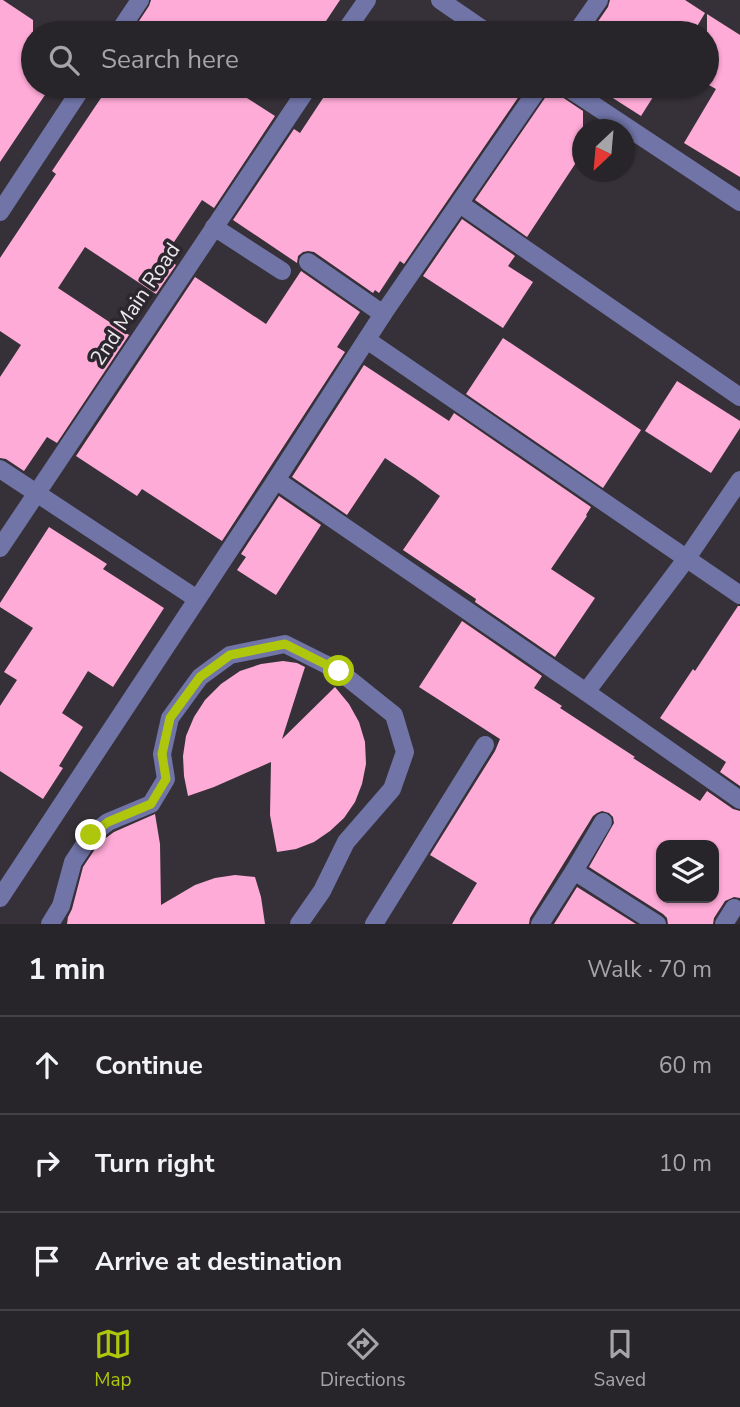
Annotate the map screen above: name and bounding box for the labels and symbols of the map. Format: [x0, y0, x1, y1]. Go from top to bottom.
north arrow [572, 119, 635, 182]
street label: 2nd Main Road [84, 237, 186, 371]
route start [323, 655, 354, 686]
route end [75, 819, 106, 850]

